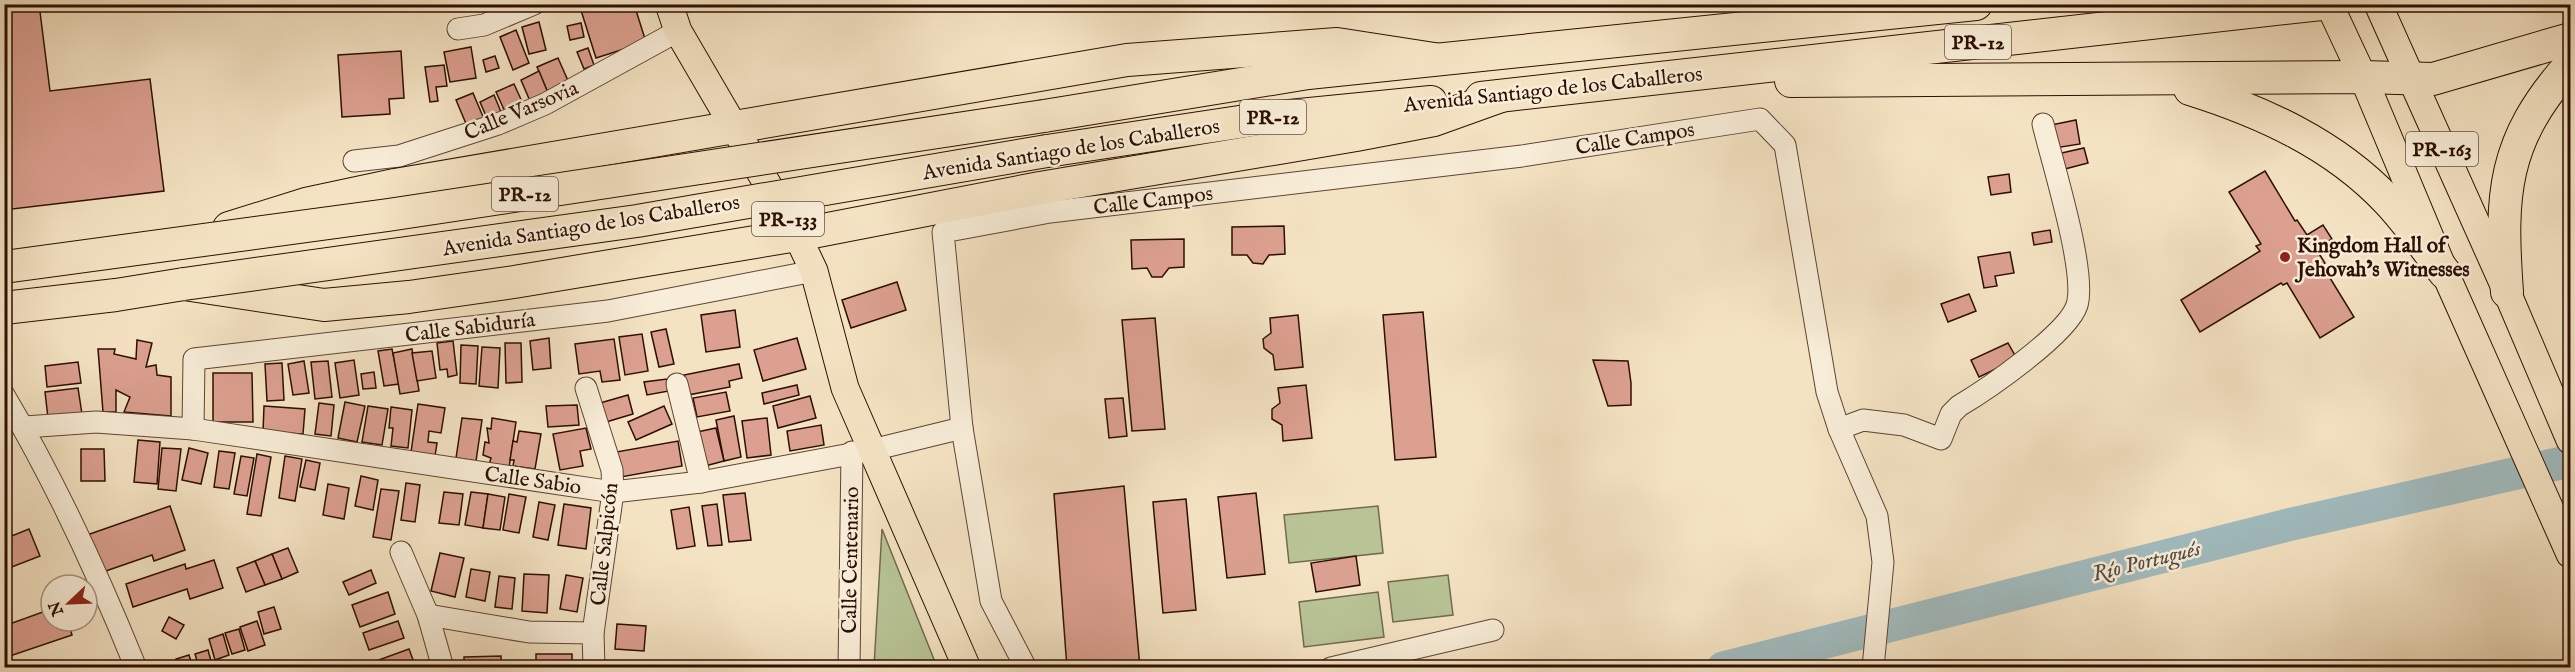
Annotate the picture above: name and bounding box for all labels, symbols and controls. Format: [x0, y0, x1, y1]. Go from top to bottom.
road number: PR-12 [1945, 25, 2011, 59]
street label: Avenida Santiago de los Caballeros [1401, 61, 1704, 120]
street label: Calle Varsovia [460, 75, 584, 148]
road number: PR-12 [1240, 100, 1306, 134]
street label: Avenida Santiago de los Caballeros [920, 114, 1222, 187]
street label: Calle Campos [1574, 117, 1697, 162]
road number: PR-163 [2406, 132, 2478, 166]
road number: PR-12 [492, 177, 558, 211]
street label: Calle Campos [1092, 181, 1214, 222]
street label: Avenida Santiago de los Caballeros [440, 190, 742, 263]
road number: PR-133 [752, 202, 824, 236]
place label: Kingdom Hall of Jehovah’s Witnesses [2294, 233, 2470, 284]
marker: Kingdom Hall of Jehovah’s Witnesses [2278, 250, 2292, 264]
street label: Calle Sabiduría [404, 307, 538, 350]
street label: Calle Sabio [483, 461, 583, 502]
street label: Calle Salpicón [586, 481, 625, 607]
street label: Calle Centenario [837, 486, 866, 634]
water label: Río Portugués [2090, 535, 2204, 589]
north arrow [39, 573, 99, 633]
text: N [45, 598, 69, 619]

